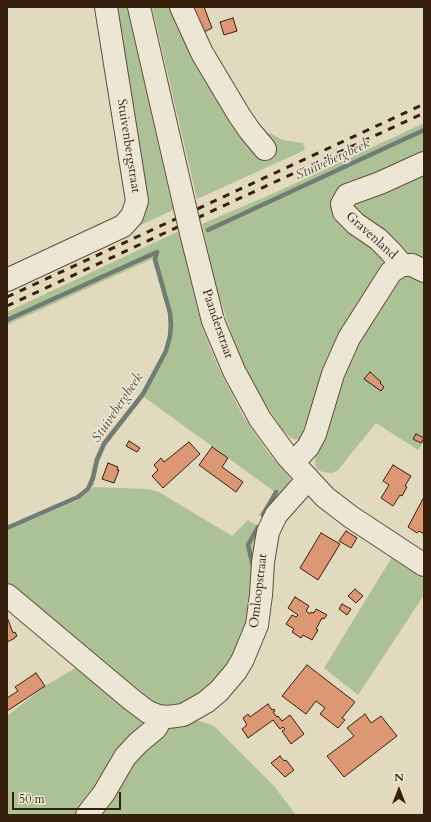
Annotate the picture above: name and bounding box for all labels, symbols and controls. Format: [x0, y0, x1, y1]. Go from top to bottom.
street label: Stuivenbergstraat [113, 98, 143, 194]
water label: Stuivebergbeek [293, 135, 373, 185]
street label: Gravenland [342, 209, 400, 263]
street label: Paanderstraat [198, 287, 236, 361]
water label: Stuivebergbeek [89, 370, 147, 446]
street label: Omloopstraat [247, 553, 271, 629]
north arrow [379, 770, 419, 810]
text: N [394, 770, 404, 785]
scale bar [14, 784, 123, 810]
text: 50 m [19, 791, 45, 807]

